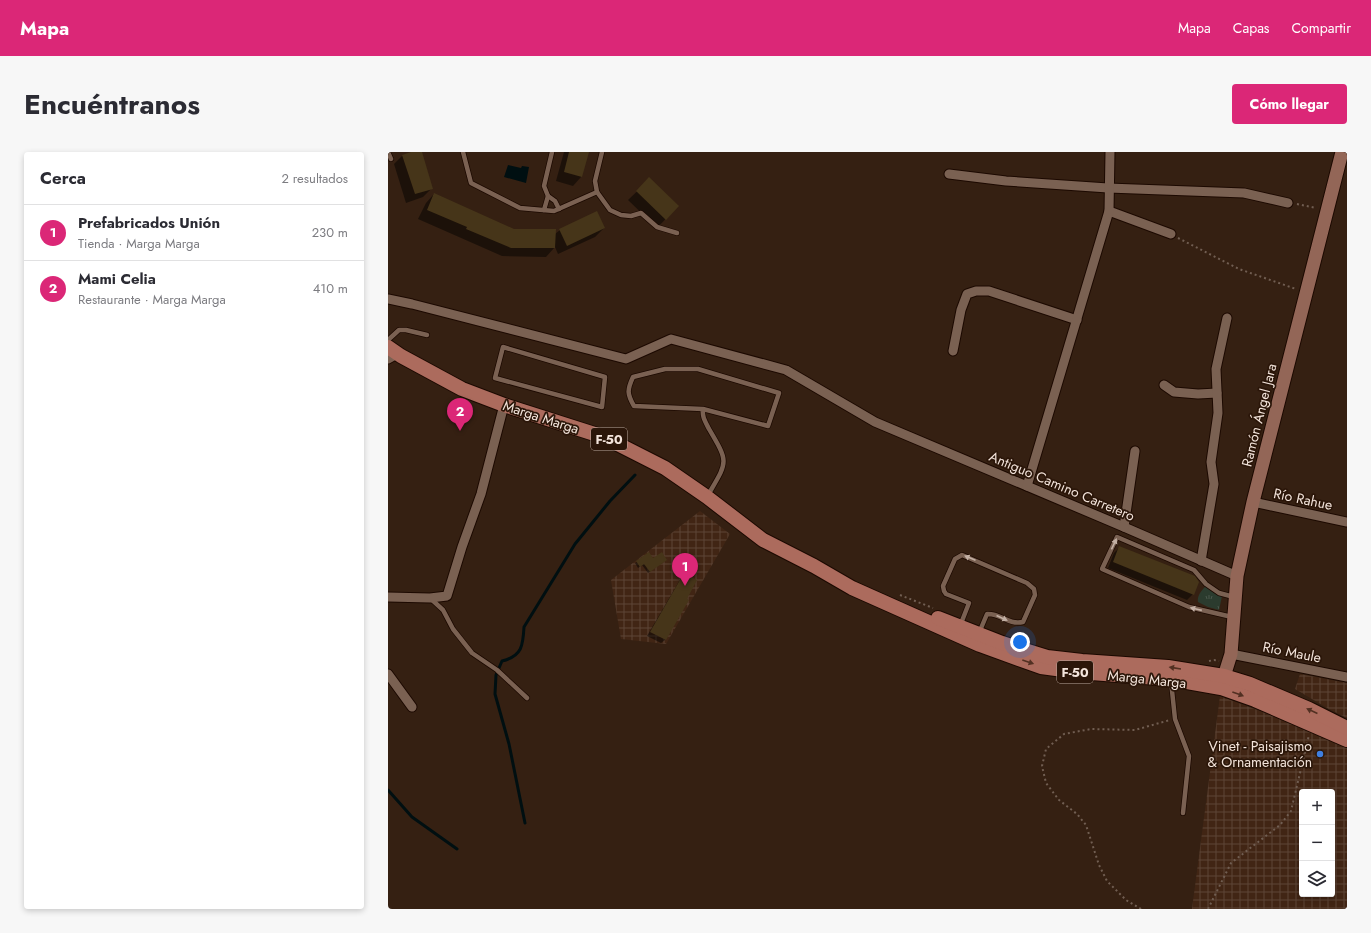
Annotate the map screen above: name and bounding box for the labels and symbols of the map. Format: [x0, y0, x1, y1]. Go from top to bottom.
street label: Ramón Ángel Jara [1237, 361, 1281, 469]
street label: Marga Marga [500, 395, 582, 439]
pin: 2 [447, 398, 473, 431]
road number: F-50 [591, 428, 627, 450]
street label: Antiguo Camino Carretero [986, 446, 1138, 526]
street label: Río Rahue [1272, 483, 1334, 515]
one-way arrow [1111, 538, 1117, 550]
pin: 1 [672, 553, 698, 586]
one-way arrow [963, 555, 975, 561]
one-way arrow [1189, 606, 1201, 612]
one-way arrow [996, 615, 1008, 621]
your location [1010, 632, 1030, 652]
street label: Río Maule [1261, 637, 1323, 667]
one-way arrow [1022, 660, 1034, 666]
road number: F-50 [1057, 661, 1093, 683]
street label: Marga Marga [1107, 665, 1187, 693]
one-way arrow [1169, 665, 1181, 671]
one-way arrow [1233, 692, 1245, 698]
one-way arrow [1306, 708, 1318, 714]
place label: Vinet - Paisajismo & Ornamentación [1208, 736, 1312, 772]
marker: Vinet - Paisajismo & Ornamentación [1315, 749, 1325, 759]

